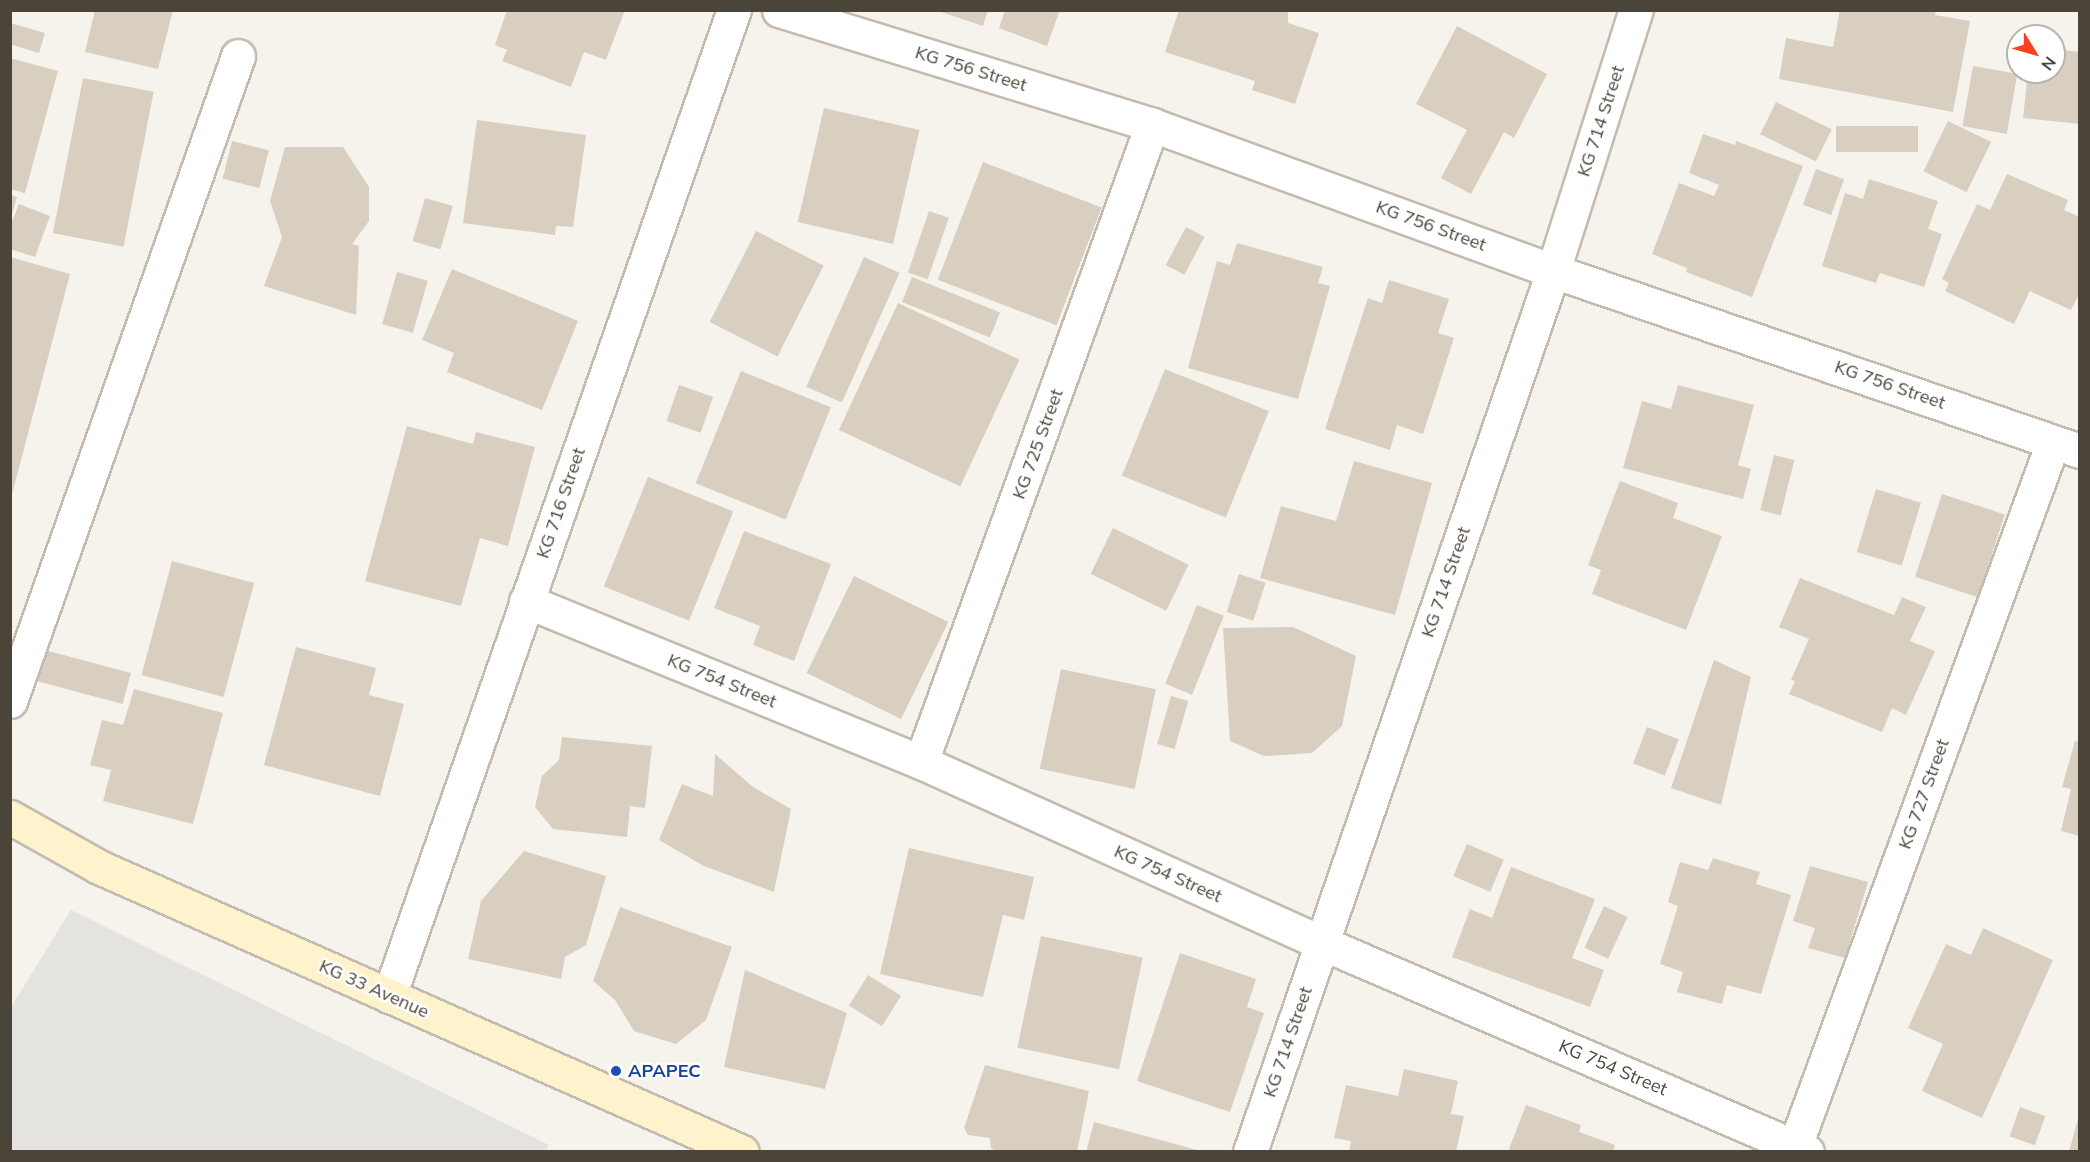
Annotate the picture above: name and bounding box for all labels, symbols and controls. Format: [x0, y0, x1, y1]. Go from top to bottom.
north arrow [2006, 24, 2066, 84]
street label: KG 756 Street [913, 42, 1029, 96]
text: N [2037, 53, 2060, 74]
street label: KG 714 Street [1573, 63, 1629, 179]
street label: KG 756 Street [1373, 196, 1489, 256]
street label: KG 756 Street [1832, 356, 1948, 414]
street label: KG 725 Street [1008, 386, 1068, 502]
street label: KG 716 Street [532, 445, 590, 561]
street label: KG 714 Street [1417, 524, 1475, 640]
street label: KG 754 Street [664, 649, 780, 713]
street label: KG 727 Street [1894, 736, 1954, 852]
street label: KG 754 Street [1111, 841, 1225, 907]
street label: KG 33 Avenue [316, 955, 432, 1023]
street label: KG 714 Street [1259, 984, 1317, 1100]
street label: KG 754 Street [1556, 1035, 1670, 1101]
place label: APAPEC [628, 1060, 701, 1082]
marker: APAPEC [609, 1064, 623, 1078]

